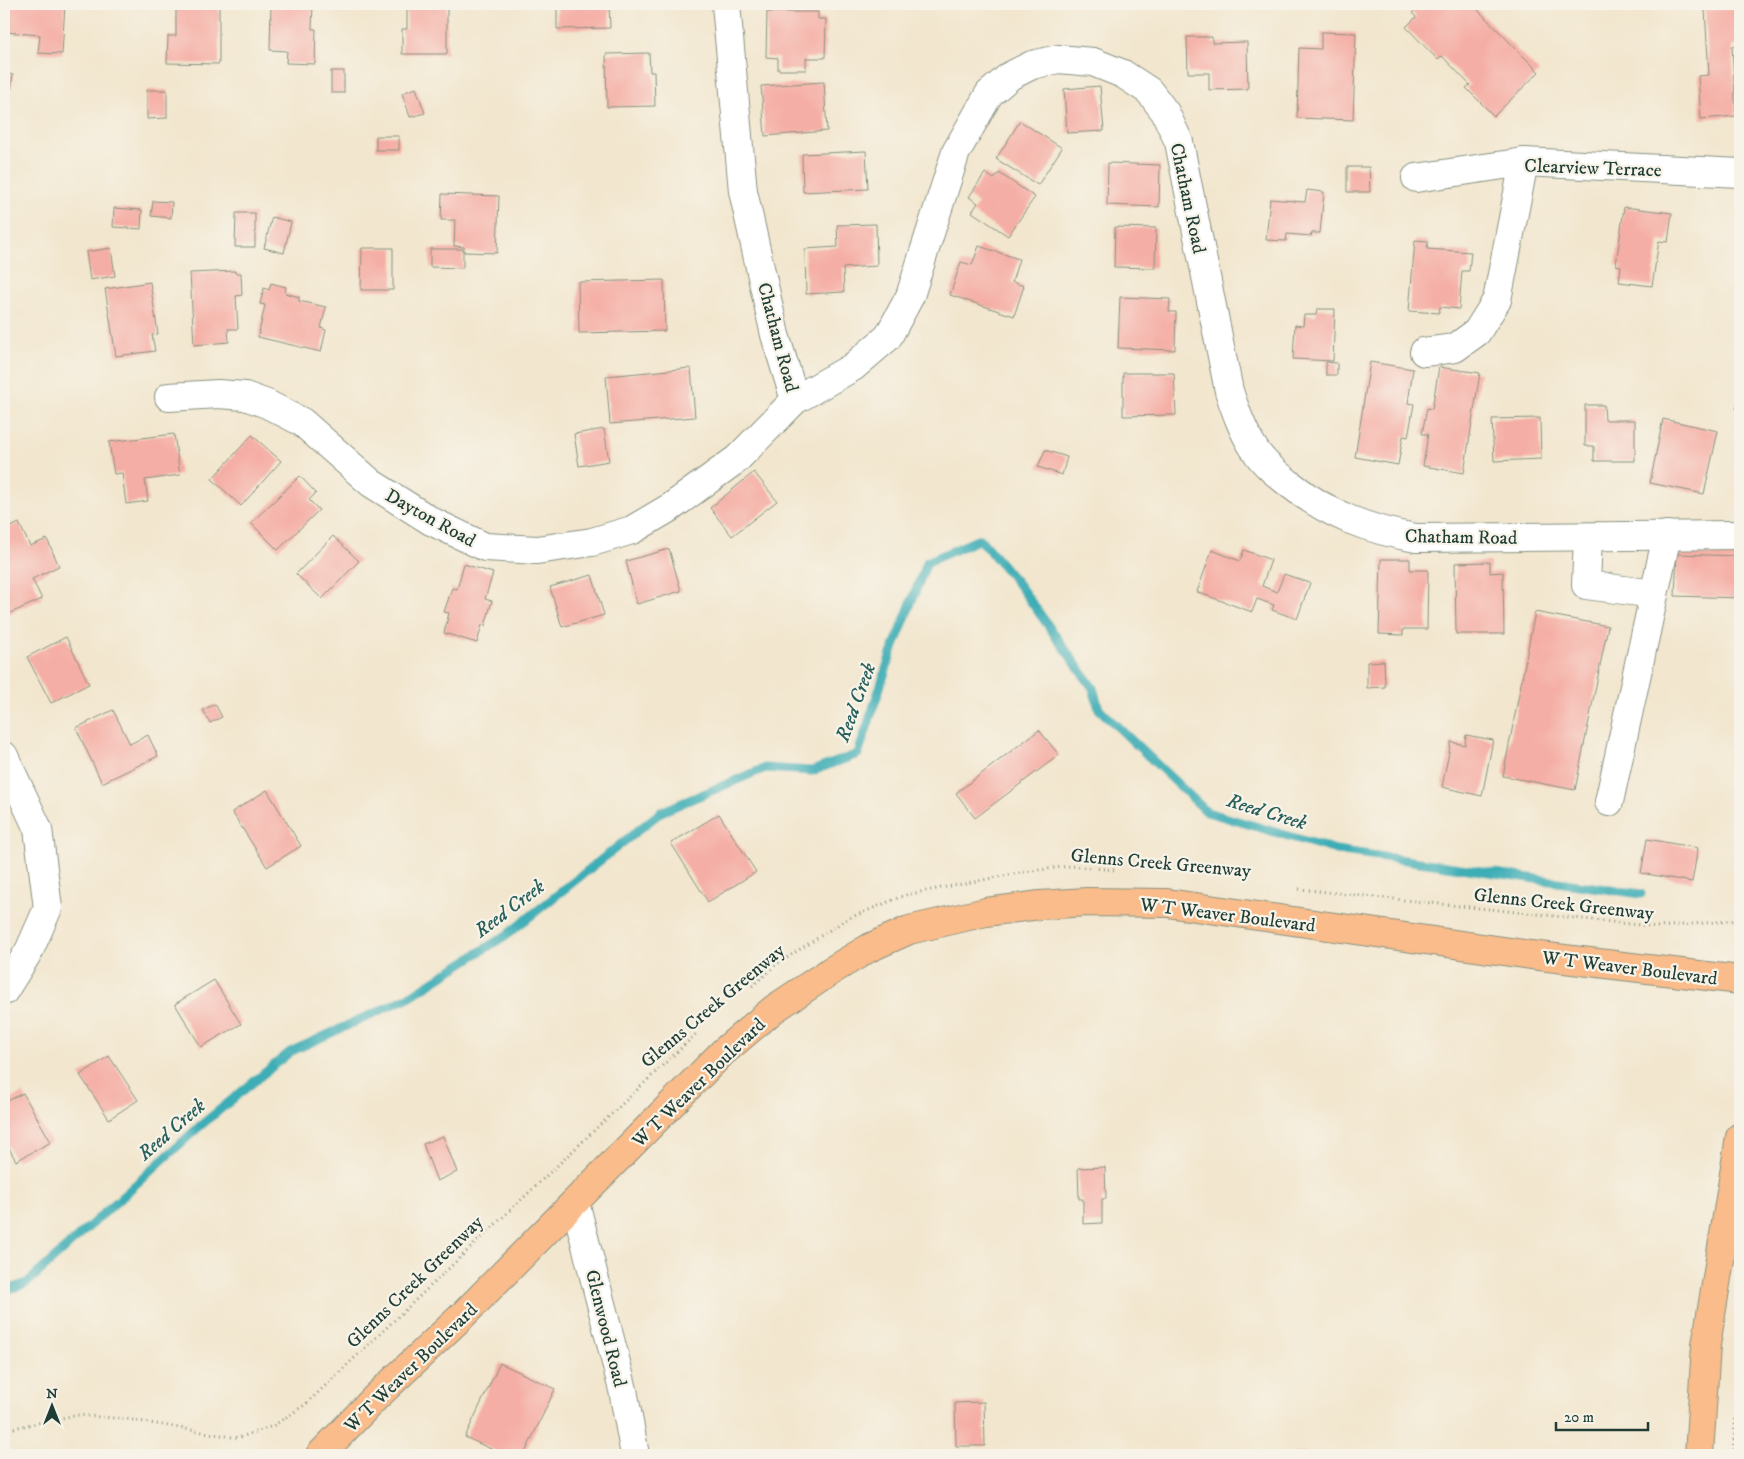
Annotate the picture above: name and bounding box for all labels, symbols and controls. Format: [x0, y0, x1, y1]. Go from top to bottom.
street label: Chatham Road [1165, 141, 1211, 256]
street label: Clearview Terrace [1524, 155, 1662, 182]
street label: Chatham Road [752, 280, 803, 395]
street label: Dayton Road [381, 484, 480, 553]
street label: Chatham Road [1405, 525, 1518, 550]
water label: Reed Creek [830, 659, 882, 746]
water label: Reed Creek [1223, 788, 1310, 837]
street label: Glenns Creek Greenway [1070, 844, 1253, 883]
water label: Reed Creek [469, 874, 551, 944]
street label: Glenns Creek Greenway [1473, 884, 1656, 925]
street label: W T Weaver Boulevard [1138, 893, 1317, 938]
street label: Glenns Creek Greenway [636, 939, 790, 1073]
street label: W T Weaver Boulevard [1540, 946, 1719, 991]
street label: W T Weaver Boulevard [627, 1013, 771, 1153]
water label: Reed Creek [132, 1093, 212, 1167]
street label: Glenns Creek Greenway [342, 1210, 489, 1353]
street label: Glenwood Road [580, 1267, 631, 1390]
street label: W T Weaver Boulevard [339, 1298, 483, 1438]
north arrow [28, 1382, 78, 1432]
text: N [46, 1385, 58, 1403]
scale bar [1556, 1399, 1649, 1431]
text: 20 m [1564, 1408, 1594, 1427]

